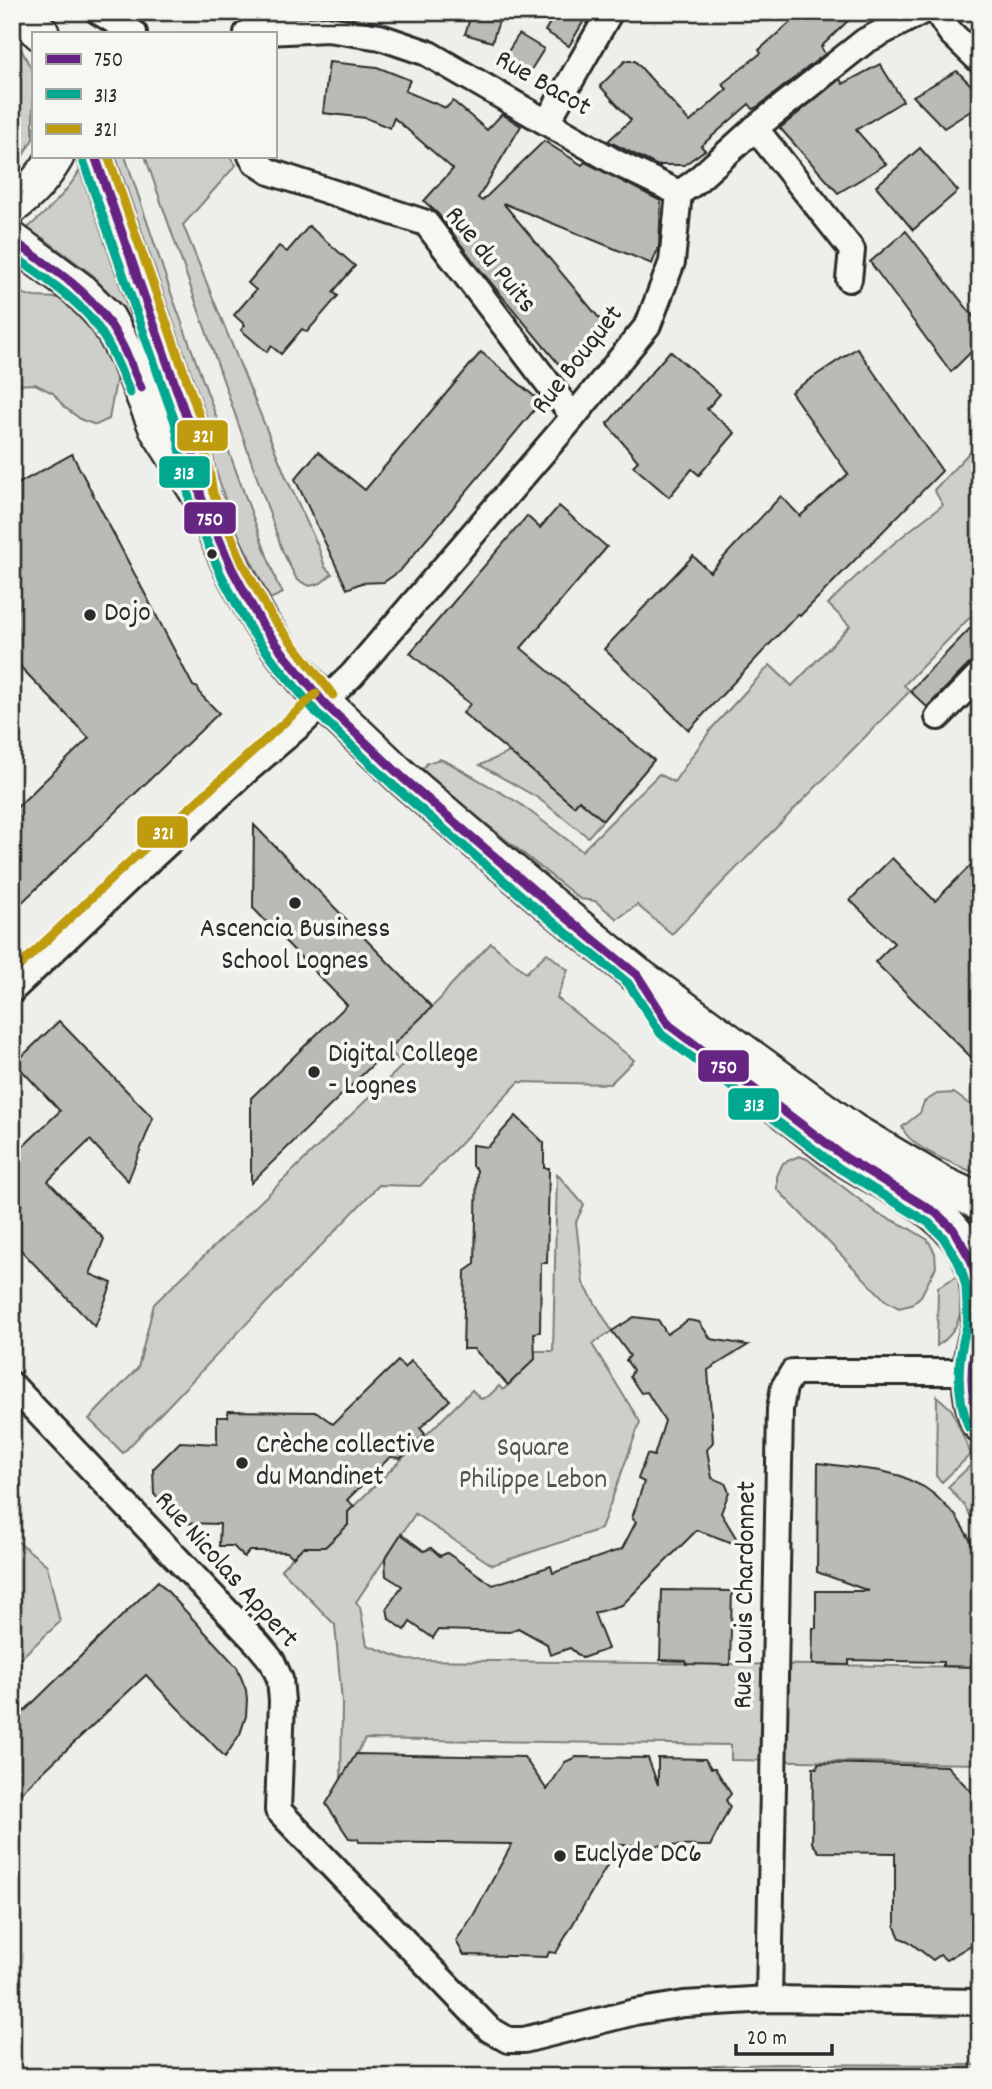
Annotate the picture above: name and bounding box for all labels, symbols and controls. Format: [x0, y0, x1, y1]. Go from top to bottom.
legend [32, 32, 276, 158]
street label: Rue Bacot [487, 41, 597, 129]
text: 750 [94, 47, 123, 77]
text: 313 [94, 83, 117, 113]
text: 321 [94, 117, 117, 147]
street label: Rue du Puits [433, 199, 545, 323]
street label: Rue Bouquet [523, 298, 635, 424]
line badge: 321 [176, 419, 229, 452]
text: 321 [193, 425, 213, 452]
line badge: 313 [158, 455, 211, 489]
text: 313 [173, 462, 195, 489]
line badge: 750 [183, 501, 237, 535]
text: 750 [197, 508, 223, 535]
unlabelled marker [205, 547, 219, 561]
place label: Dojo [104, 595, 151, 635]
marker: Dojo [82, 607, 98, 623]
line badge: 321 [136, 815, 189, 849]
text: 321 [153, 822, 173, 849]
marker: Ascencia Business School Lognes [287, 895, 303, 911]
place label: Ascencia Business School Lognes [200, 911, 390, 983]
place label: Digital College - Lognes [328, 1036, 478, 1108]
line badge: 750 [697, 1049, 750, 1083]
text: 750 [711, 1056, 737, 1083]
marker: Digital College - Lognes [306, 1064, 322, 1080]
line badge: 313 [727, 1087, 780, 1121]
text: 313 [743, 1094, 765, 1121]
place label: Crèche collective du Mandinet [256, 1427, 435, 1499]
park label: Square Philippe Lebon [459, 1430, 607, 1502]
marker: Crèche collective du Mandinet [234, 1455, 250, 1471]
street label: Rue Louis Chardonnet [725, 1481, 769, 1709]
street label: Rue Nicolas Appert [143, 1484, 307, 1658]
place label: Euclyde DC6 [574, 1836, 702, 1876]
marker: Euclyde DC6 [552, 1848, 568, 1864]
scale bar [736, 2012, 833, 2056]
text: 20 m [747, 2025, 787, 2055]

